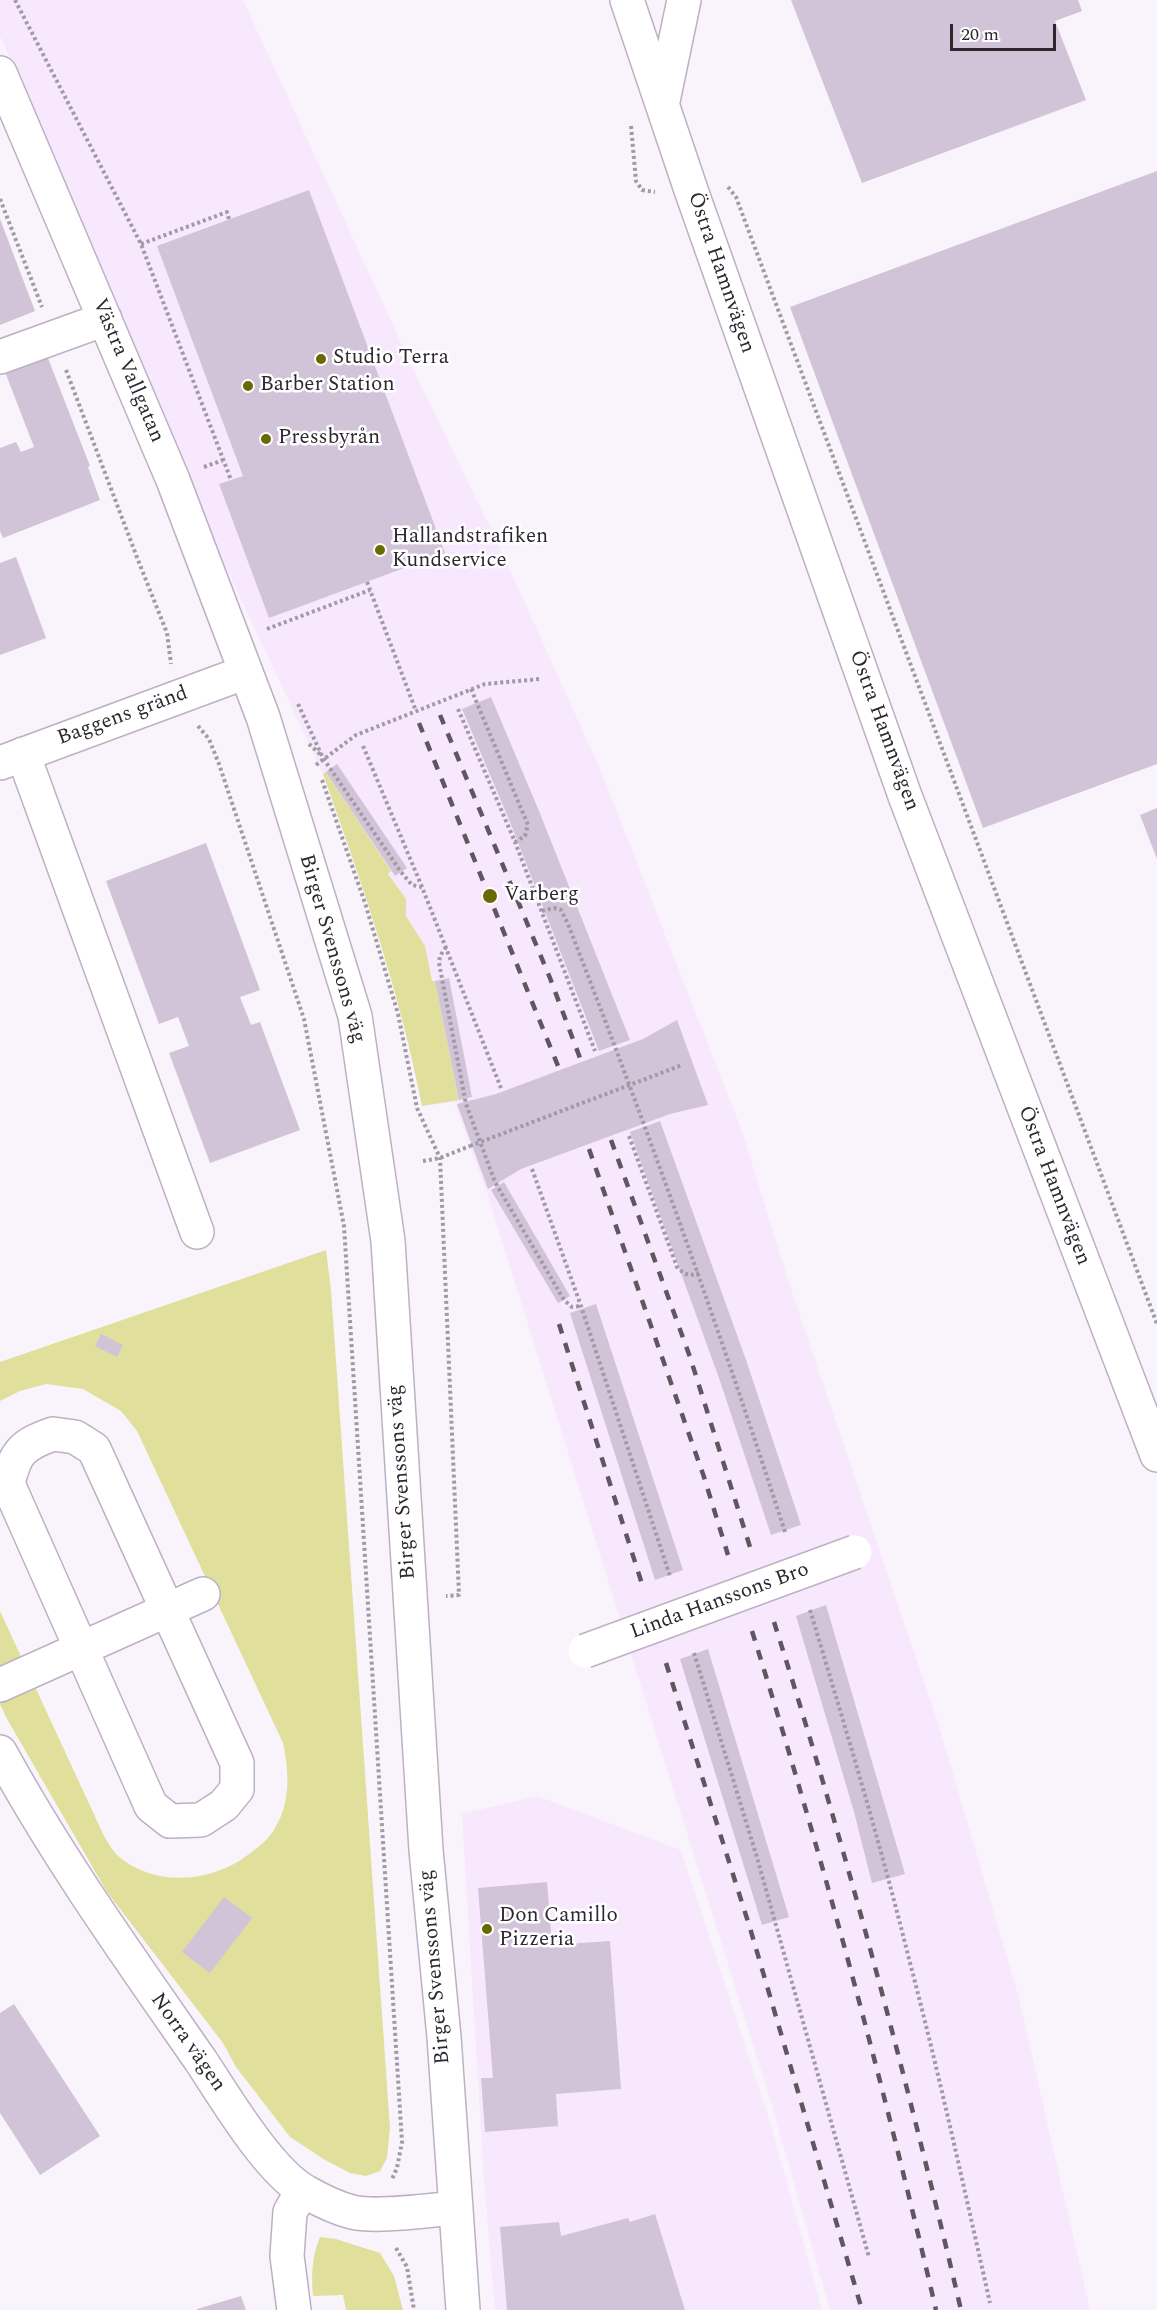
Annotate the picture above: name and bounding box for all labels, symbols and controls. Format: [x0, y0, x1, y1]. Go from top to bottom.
scale bar [953, 12, 1060, 50]
text: 20 m [961, 21, 999, 48]
street label: Östra Hamnvägen [681, 189, 759, 357]
street label: Västra Vallgatan [85, 295, 169, 447]
place label: Studio Terra [333, 346, 449, 372]
marker: Studio Terra [314, 352, 328, 366]
place label: Barber Station [260, 373, 395, 399]
marker: Barber Station [241, 379, 255, 393]
place label: Pressbyrån [278, 426, 380, 452]
marker: Pressbyrån [259, 432, 273, 446]
place label: Hallandstrafiken Kundservice [392, 525, 548, 575]
marker: Hallandstrafiken Kundservice [373, 543, 387, 557]
street label: Östra Hamnvägen [842, 647, 924, 815]
street label: Baggens gränd [54, 682, 192, 752]
street label: Birger Svenssons väg [292, 852, 370, 1046]
place label: Varberg [504, 883, 579, 909]
marker: Varberg [481, 887, 499, 905]
street label: Östra Hamnvägen [1011, 1103, 1095, 1269]
street label: Birger Svenssons väg [384, 1384, 422, 1580]
street label: Linda Hanssons Bro [627, 1558, 813, 1646]
street label: Birger Svenssons väg [415, 1869, 457, 2065]
place label: Don Camillo Pizzeria [499, 1904, 618, 1954]
marker: Don Camillo Pizzeria [480, 1922, 494, 1936]
street label: Norra vägen [144, 1989, 230, 2097]

